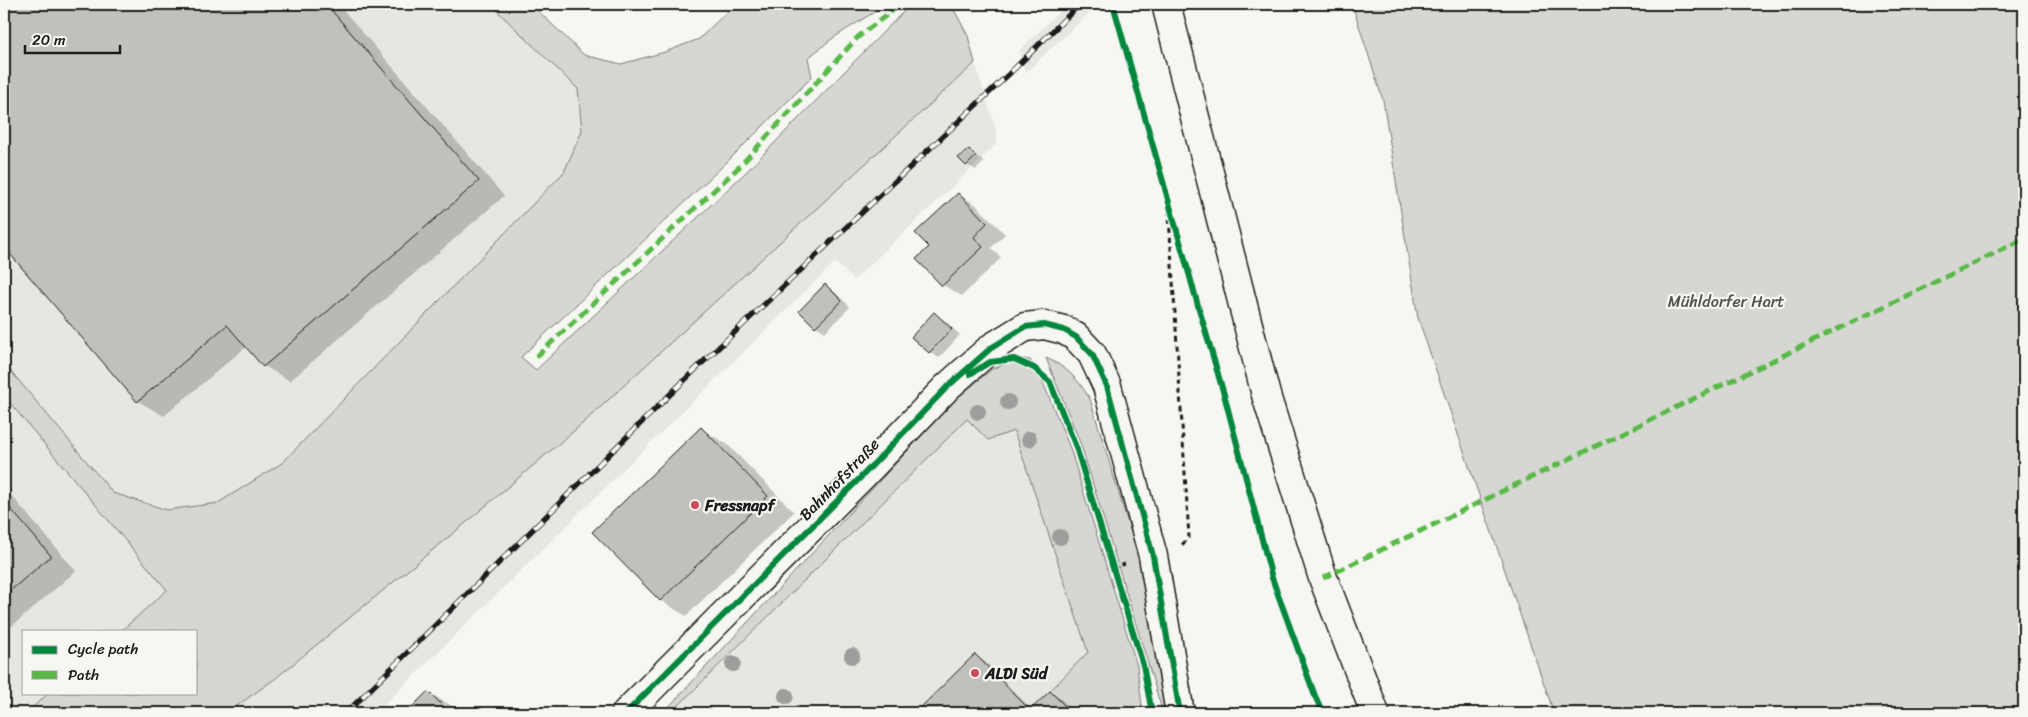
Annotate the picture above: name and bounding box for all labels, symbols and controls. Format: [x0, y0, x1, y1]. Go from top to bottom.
scale bar [25, 22, 120, 54]
text: 20 m [32, 27, 66, 53]
park label: Mühldorfer Hart [1668, 287, 1784, 316]
street label: Bahnhofstraße [792, 431, 887, 528]
place label: Fressnapf [704, 491, 777, 520]
marker: Fressnapf [689, 499, 701, 511]
legend [22, 630, 198, 694]
text: Cycle path [68, 636, 139, 662]
place label: ALDI Süd [984, 659, 1049, 688]
text: Path [68, 662, 99, 688]
marker: ALDI Süd [969, 667, 981, 679]

